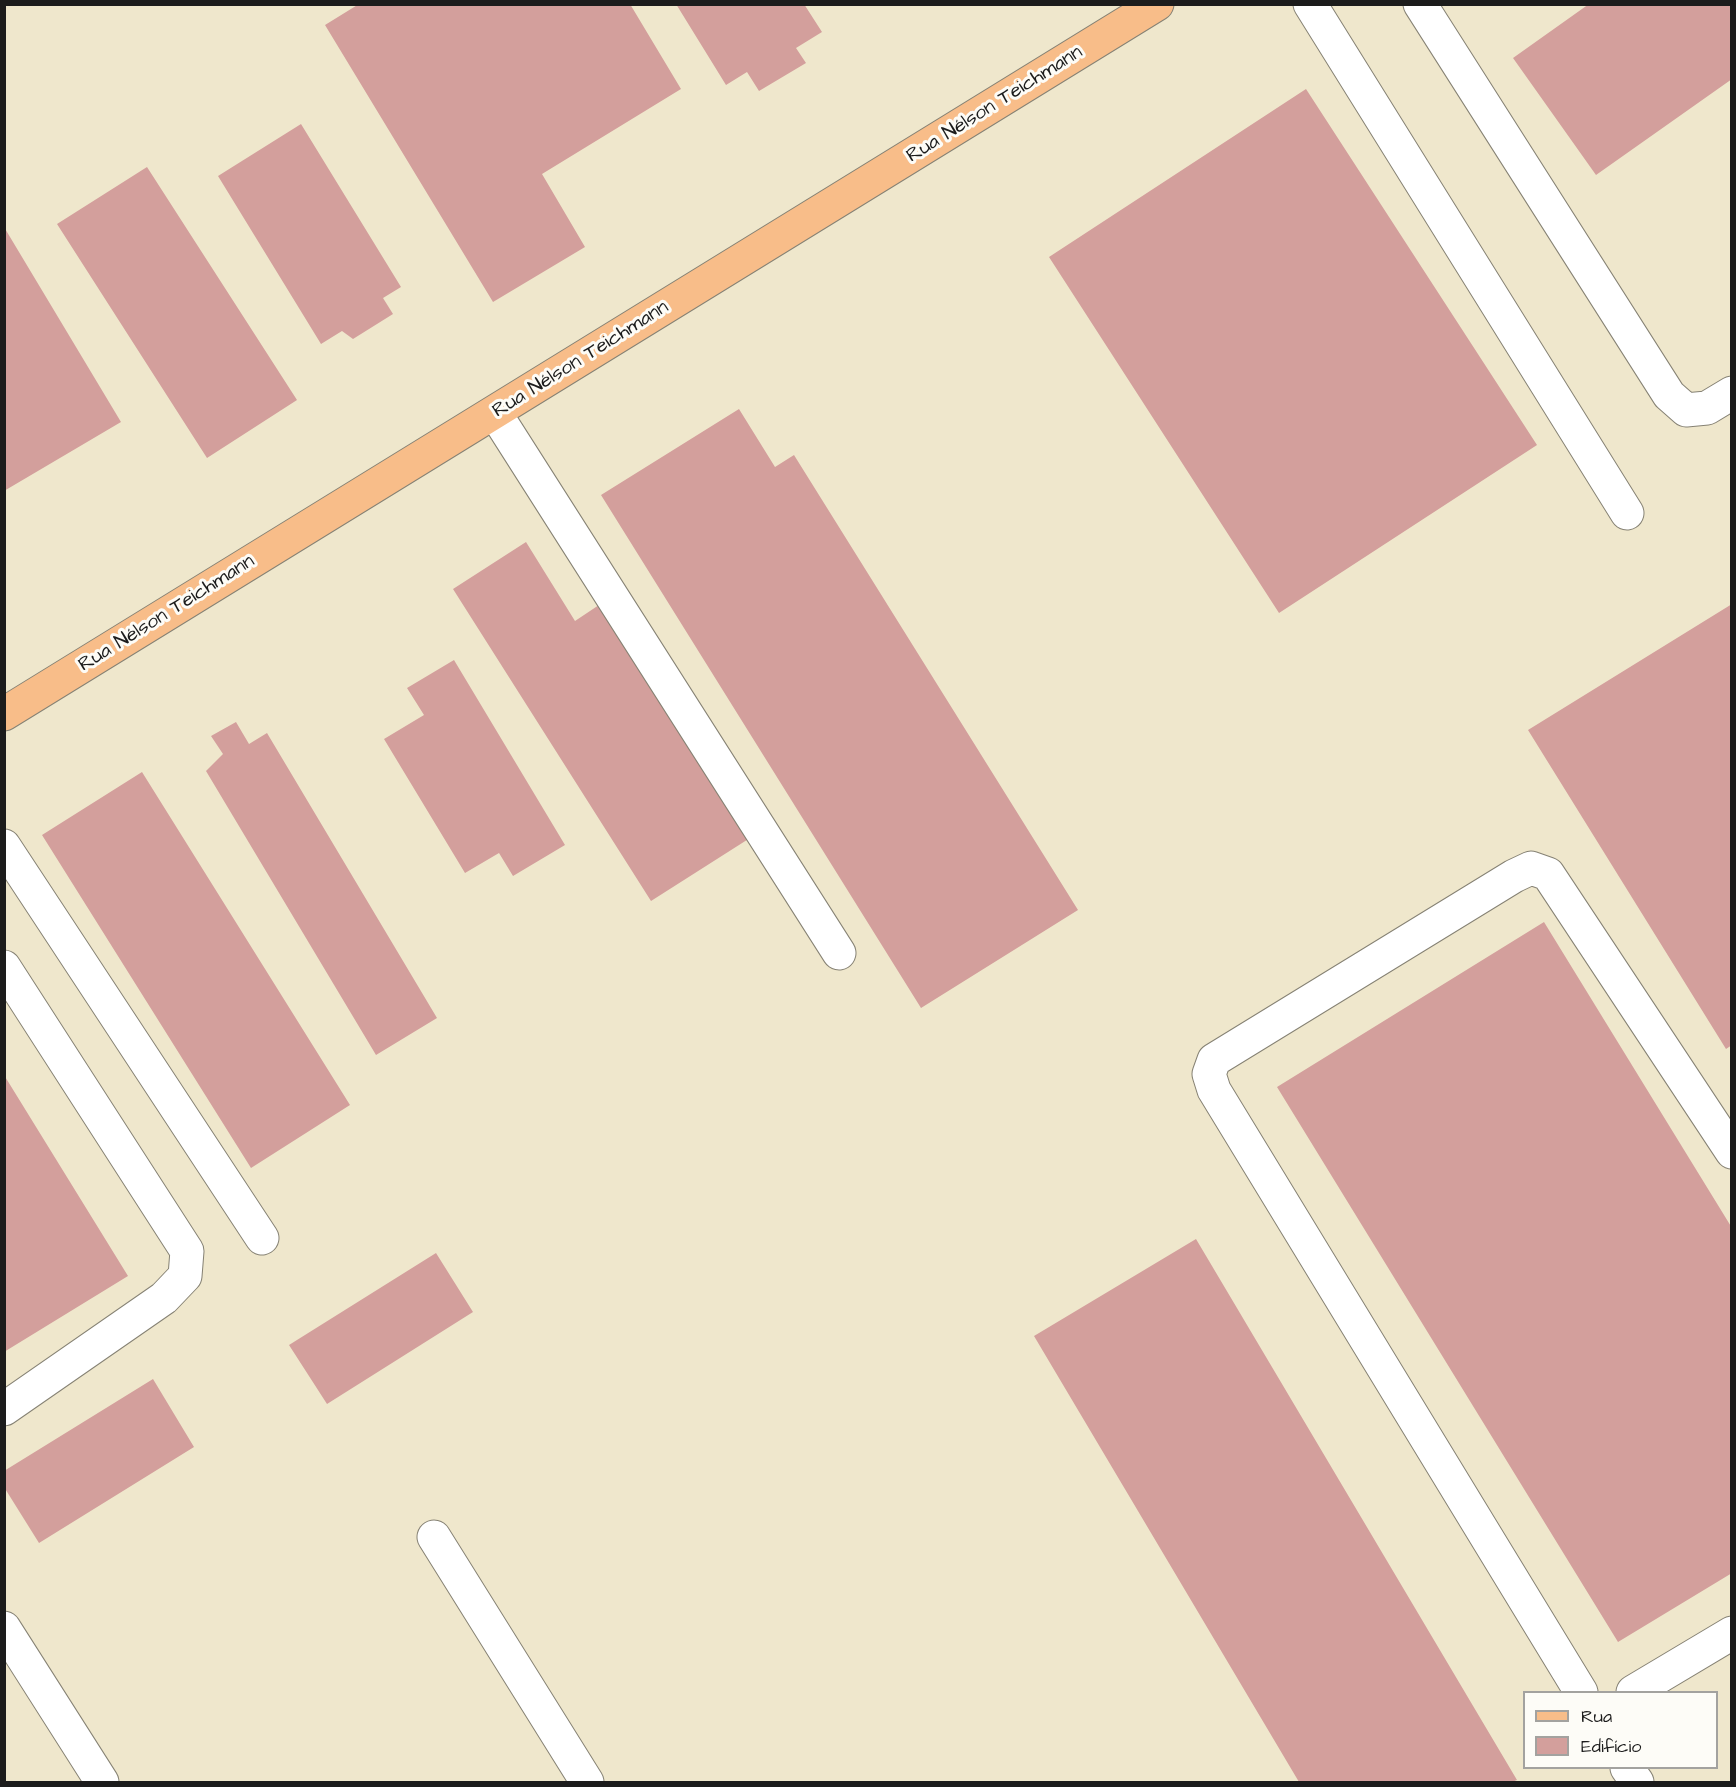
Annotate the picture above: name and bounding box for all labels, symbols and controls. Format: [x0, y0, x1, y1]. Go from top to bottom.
street label: Rua Nélson Teichmann [903, 41, 1087, 169]
street label: Rua Nélson Teichmann [489, 296, 673, 424]
street label: Rua Nélson Teichmann [75, 550, 259, 678]
legend [1523, 1691, 1718, 1769]
text: Rua [1581, 1704, 1612, 1729]
text: Edifício [1581, 1734, 1641, 1759]

